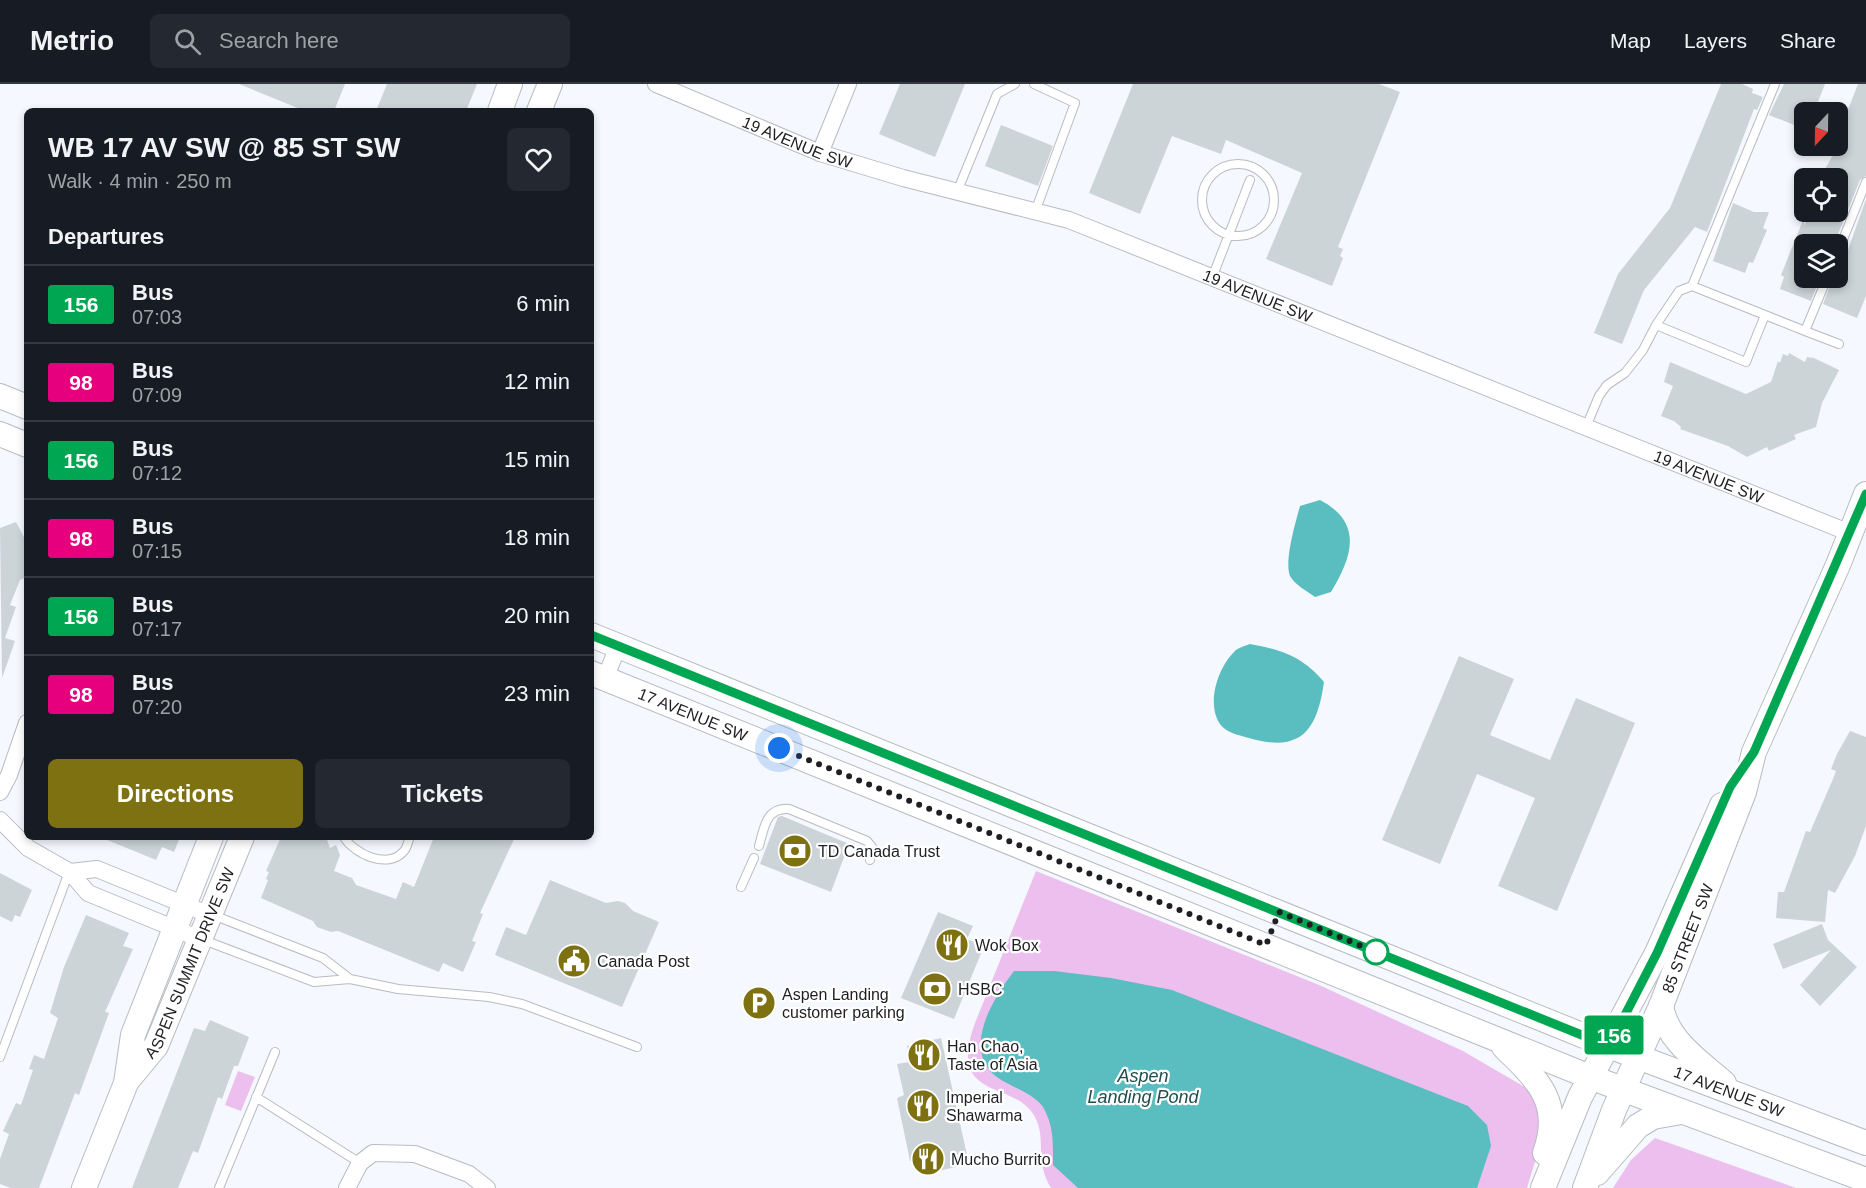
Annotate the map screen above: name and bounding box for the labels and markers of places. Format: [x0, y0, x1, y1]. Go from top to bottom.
bank icon: TD Canada Trust [777, 833, 813, 869]
place label: TD Canada Trust [818, 843, 940, 860]
restaurant icon: Wok Box [934, 927, 970, 963]
place label: Wok Box [975, 937, 1039, 954]
unlabelled marker [1363, 939, 1389, 965]
public building icon: Canada Post [556, 943, 592, 979]
place label: Canada Post [597, 953, 690, 970]
bank icon: HSBC [917, 971, 953, 1007]
place label: HSBC [958, 981, 1002, 998]
parking icon: Aspen Landing customer parking [741, 985, 777, 1021]
place label: Aspen Landing customer parking [782, 986, 905, 1021]
restaurant icon: Han Chao, Taste of Asia [906, 1037, 942, 1073]
place label: Han Chao, Taste of Asia [947, 1038, 1038, 1073]
restaurant icon: Imperial Shawarma [905, 1088, 941, 1124]
place label: Imperial Shawarma [946, 1089, 1023, 1124]
restaurant icon: Mucho Burrito [910, 1141, 946, 1177]
place label: Mucho Burrito [951, 1151, 1051, 1168]

